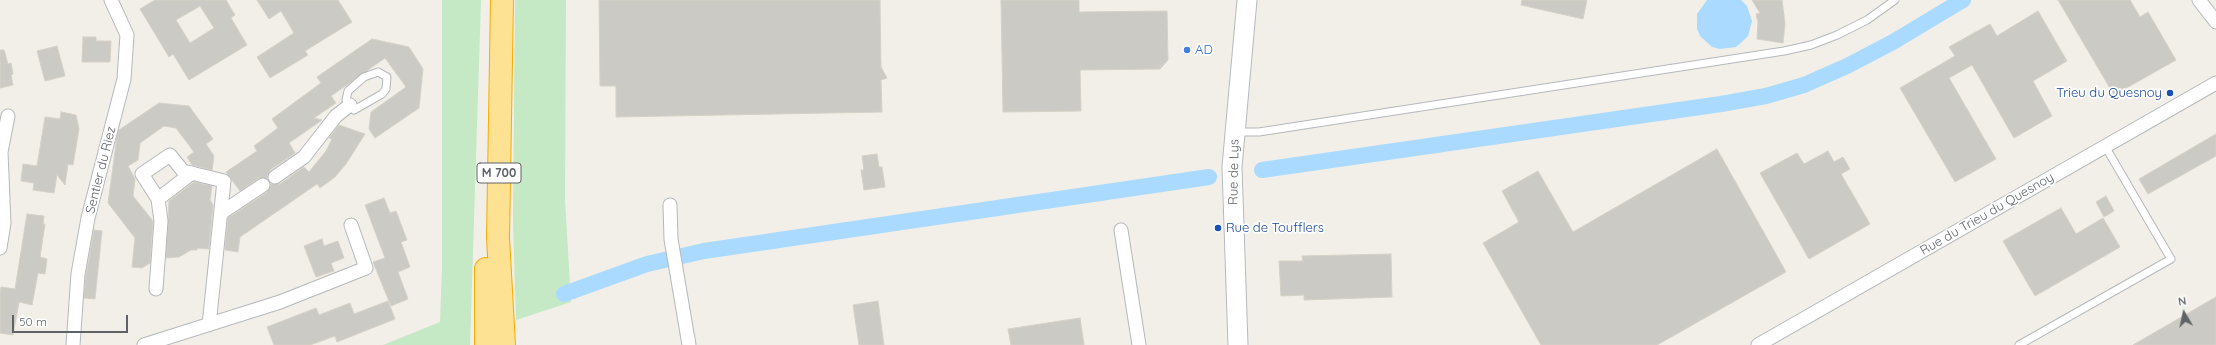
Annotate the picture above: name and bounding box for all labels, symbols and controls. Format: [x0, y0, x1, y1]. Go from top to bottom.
place label: AD [1195, 42, 1213, 58]
marker: AD [1182, 45, 1192, 55]
place label: Trieu du Quesnoy [2056, 85, 2162, 101]
marker: Trieu du Quesnoy [2165, 88, 2175, 98]
street label: Sentier du Riez [83, 125, 119, 215]
street label: Rue de Lys [1226, 139, 1242, 205]
road number: M 700 [477, 163, 521, 183]
street label: Rue du Trieu du Quesnoy [1917, 169, 2057, 259]
place label: Rue de Toufflers [1226, 220, 1324, 236]
marker: Rue de Toufflers [1213, 223, 1223, 233]
north arrow [2164, 293, 2204, 333]
text: N [2177, 294, 2187, 309]
scale bar [14, 307, 130, 333]
text: 50 m [19, 314, 47, 329]

